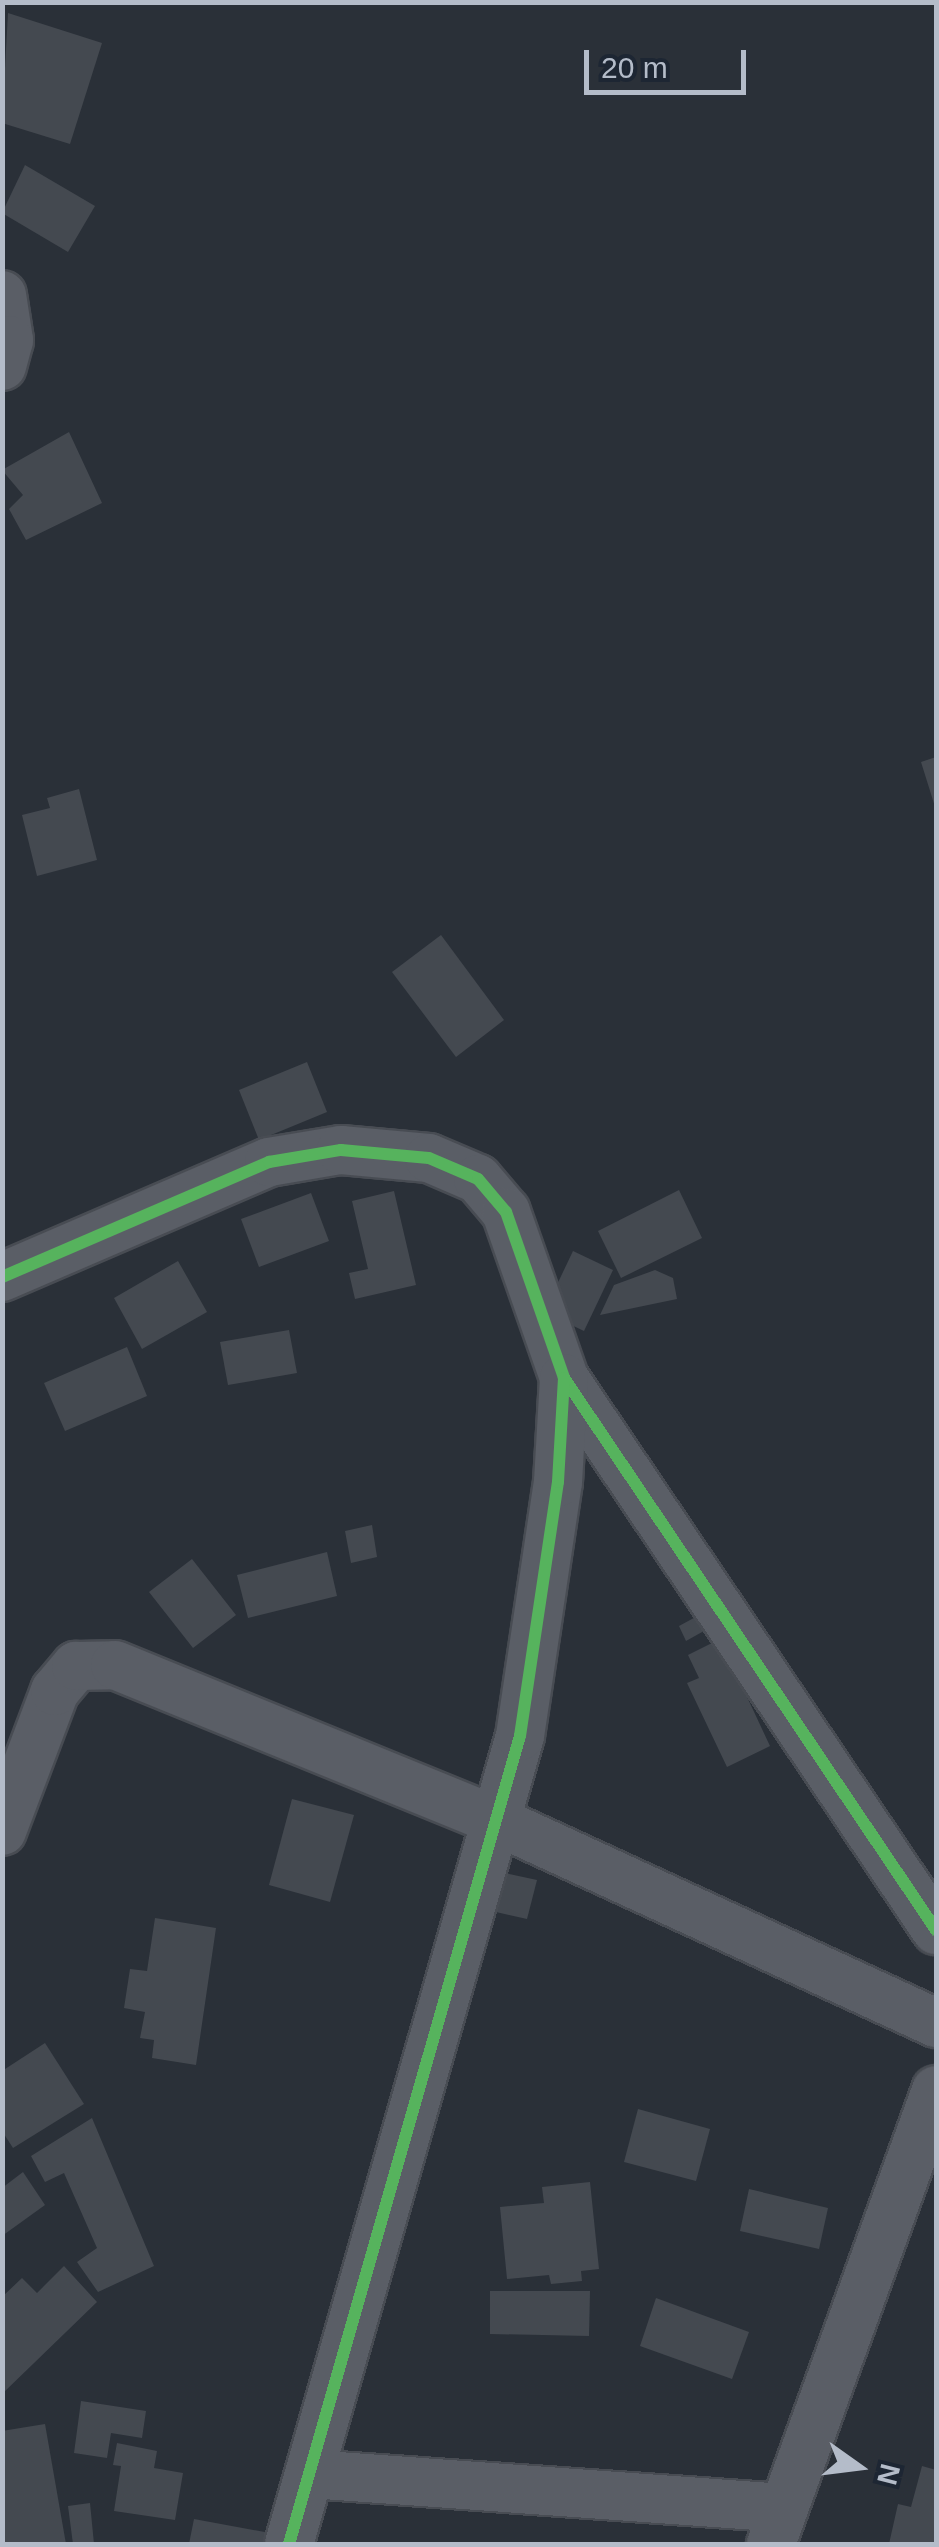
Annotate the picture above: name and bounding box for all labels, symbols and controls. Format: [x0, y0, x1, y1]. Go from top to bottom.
scale bar [589, 30, 752, 92]
text: 20 m [601, 51, 668, 84]
north arrow [809, 2417, 909, 2517]
text: N [871, 2461, 906, 2488]

